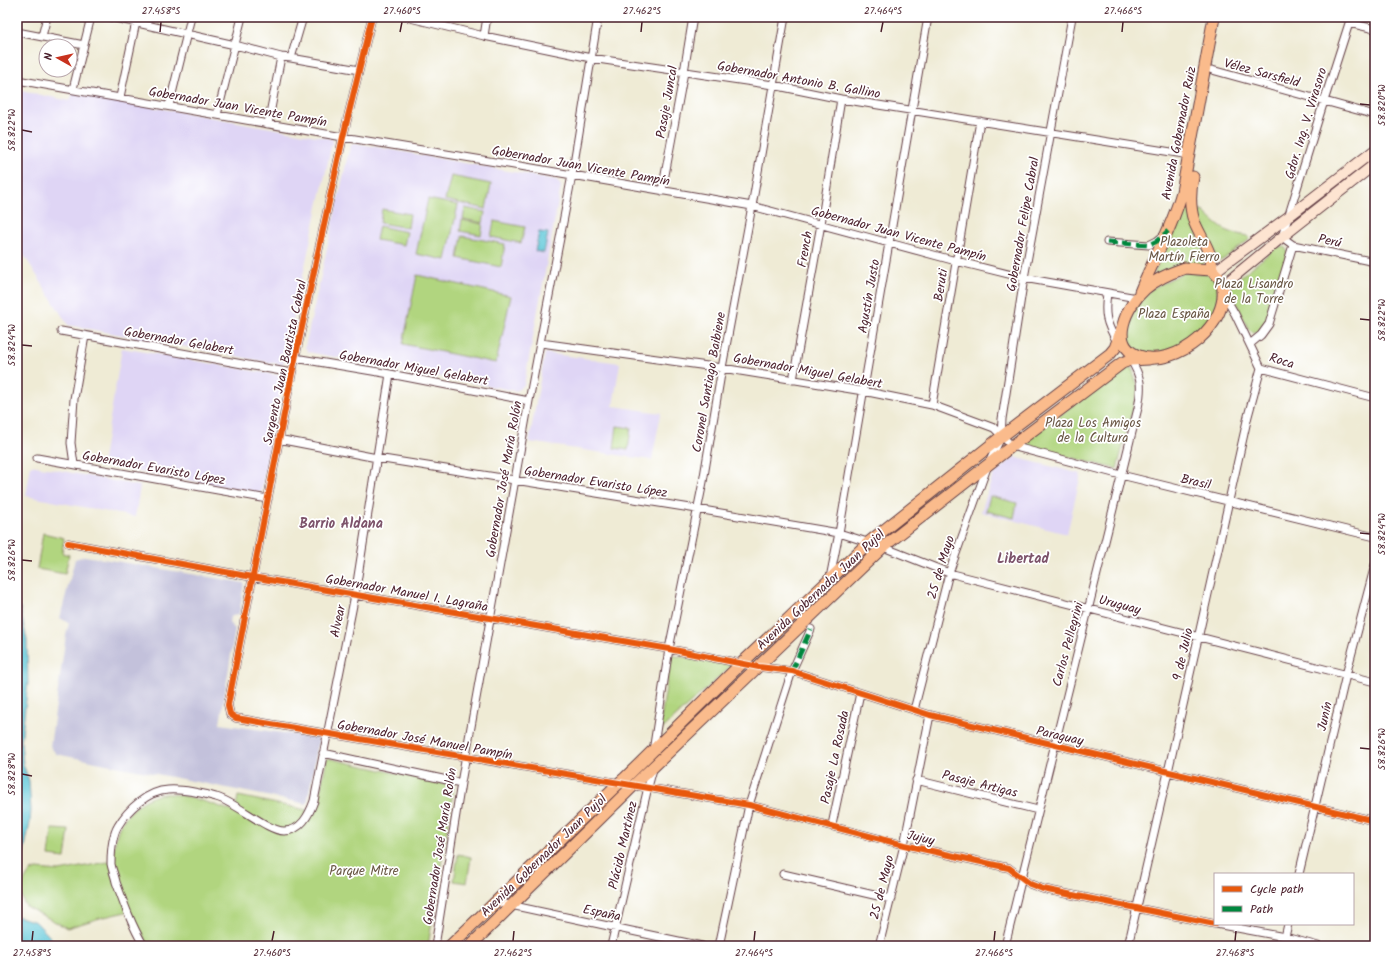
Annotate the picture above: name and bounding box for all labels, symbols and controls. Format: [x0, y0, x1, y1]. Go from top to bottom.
text: 27.458°S [142, 3, 181, 19]
text: 27.460°S [383, 3, 421, 19]
text: 27.462°S [623, 3, 662, 19]
text: 27.464°S [864, 3, 903, 19]
text: 27.466°S [1104, 3, 1143, 19]
north arrow [38, 38, 78, 78]
text: N [40, 52, 58, 61]
street label: Vélez Sarsfield [1221, 53, 1302, 94]
street label: Gobernador Antonio B. Gallino [715, 56, 882, 105]
street label: Pasaje Juncal [651, 64, 684, 140]
street label: Avenida Gobernador Ruiz [1156, 65, 1203, 202]
street label: Gdor. Ing. V. Virasoro [1279, 65, 1333, 182]
street label: Gobernador Juan Vicente Pampín [147, 81, 329, 134]
text: 58.820°W [1374, 84, 1390, 126]
text: 58.822°W [4, 109, 20, 151]
street label: Gobernador Juan Vicente Pampín [490, 140, 672, 193]
street label: Gobernador Felipe Cabral [1001, 155, 1046, 293]
street label: Gobernador Juan Vicente Pampín [809, 201, 989, 268]
street label: French [792, 229, 819, 269]
street label: Perú [1316, 229, 1344, 254]
park label: Plazoleta Martín Fierro [1148, 232, 1220, 268]
street label: Agustín Justo [853, 257, 886, 335]
street label: Beruti [929, 266, 955, 303]
park label: Plaza Lisandro de la Torre [1215, 274, 1294, 310]
street label: Sargento Juan Bautista Cabral [258, 278, 313, 447]
text: 58.822°W [1374, 299, 1390, 341]
park label: Plaza España [1138, 304, 1210, 325]
street label: Coronel Santiago Baibiene [687, 310, 732, 454]
street label: Gobernador Gelabert [122, 322, 236, 362]
text: 58.824°W [4, 324, 20, 366]
street label: Gobernador Miguel Gelabert [338, 345, 491, 392]
street label: Gobernador Miguel Gelabert [732, 348, 885, 395]
street label: Roca [1266, 348, 1297, 375]
street label: Gobernador José María Rolón [480, 399, 529, 559]
park label: Plaza Los Amigos de la Cultura [1045, 413, 1141, 449]
street label: Gobernador Evaristo López [81, 446, 227, 491]
street label: Gobernador Evaristo López [523, 461, 669, 504]
street label: Brasil [1178, 469, 1213, 496]
district label: Barrio Aldana [299, 513, 383, 535]
text: 58.824°W [1374, 513, 1390, 555]
street label: Avenida Gobernador Juan Pujol [752, 525, 890, 655]
street label: 25 de Mayo [922, 533, 961, 602]
text: 58.826°W [4, 539, 20, 581]
district label: Libertad [997, 548, 1050, 570]
street label: Gobernador Manuel I. Lagraña [324, 569, 490, 618]
street label: Uruguay [1096, 590, 1144, 621]
street label: Carlos Pellegrini [1047, 599, 1090, 689]
street label: Alvear [325, 602, 352, 640]
street label: 9 de Julio [1167, 626, 1200, 683]
street label: Junín [1312, 700, 1339, 733]
street label: Pasaje La Rosada [815, 709, 856, 806]
street label: Gobernador José Manuel Pampín [335, 715, 514, 766]
street label: Paraguay [1034, 721, 1086, 752]
text: 58.826°W [1374, 728, 1390, 770]
text: 58.828°W [4, 752, 20, 795]
street label: Pasaje Artigas [940, 765, 1020, 804]
street label: Gobernador José María Rolón [418, 766, 463, 926]
street label: Avenida Gobernador Juan Pujol [476, 790, 612, 922]
street label: Plácido Martínez [603, 799, 644, 892]
street label: Jujuy [905, 825, 938, 852]
street label: 25 de Mayo [864, 853, 901, 922]
park label: Parque Mitre [329, 861, 399, 882]
legend [1214, 873, 1354, 925]
text: Cycle path [1250, 880, 1304, 899]
street label: España [581, 899, 623, 928]
text: Path [1250, 900, 1273, 919]
text: 27.458°S [13, 945, 52, 961]
text: 27.460°S [253, 945, 291, 961]
text: 27.462°S [494, 945, 533, 961]
text: 27.464°S [735, 945, 774, 961]
text: 27.466°S [975, 945, 1014, 961]
text: 27.468°S [1216, 945, 1255, 961]

